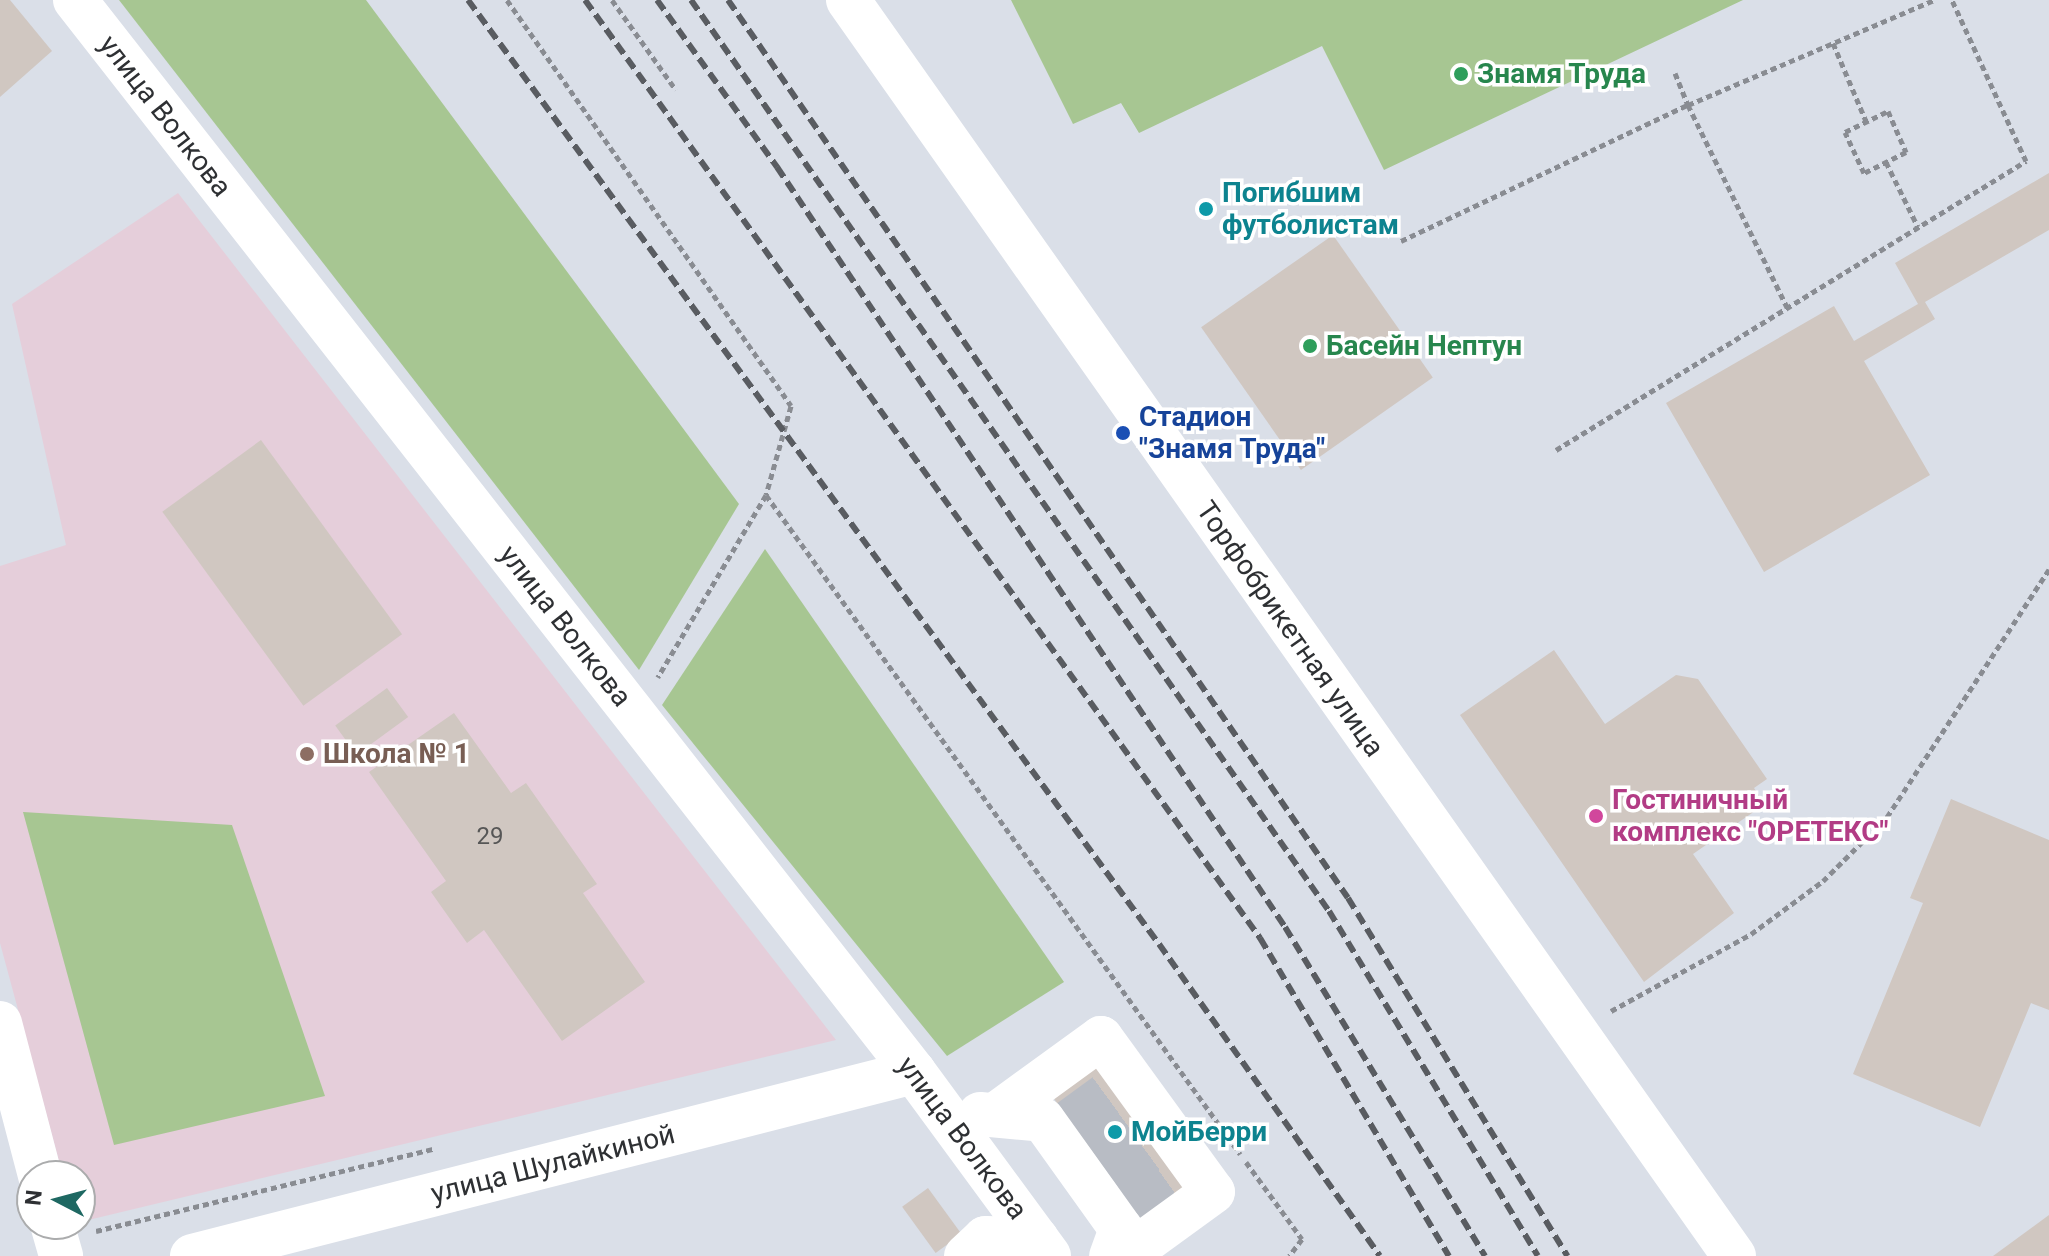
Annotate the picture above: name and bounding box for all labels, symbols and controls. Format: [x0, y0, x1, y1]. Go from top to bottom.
street label: улица Волкова [92, 29, 238, 203]
place label: Знамя Труда [1477, 57, 1647, 91]
marker: Знамя Труда [1452, 65, 1470, 83]
place label: Погибшим футболистам [1222, 176, 1399, 242]
marker: Погибшим футболистам [1197, 200, 1215, 218]
place label: Басейн Нептун [1326, 329, 1522, 363]
marker: Басейн Нептун [1301, 337, 1319, 355]
place label: Стадион "Знамя Труда" [1139, 400, 1326, 466]
marker: Стадион "Знамя Труда" [1114, 424, 1132, 442]
street label: Торфобрикетная улица [1189, 495, 1391, 763]
street label: улица Волкова [492, 539, 638, 713]
place label: Школа № 1 [323, 737, 470, 771]
marker: Школа № 1 [298, 745, 316, 763]
place label: Гостиничный комплекс "ОРЕТЕКС" [1612, 783, 1888, 849]
marker: Гостиничный комплекс "ОРЕТЕКС" [1587, 807, 1605, 825]
house number: 29 [477, 823, 503, 851]
street label: улица Волкова [890, 1050, 1034, 1226]
place label: МойБерри [1131, 1115, 1267, 1149]
street label: улица Шулайкиной [428, 1117, 678, 1211]
marker: МойБерри [1106, 1123, 1124, 1141]
north arrow [16, 1160, 96, 1240]
text: N [20, 1189, 47, 1207]

